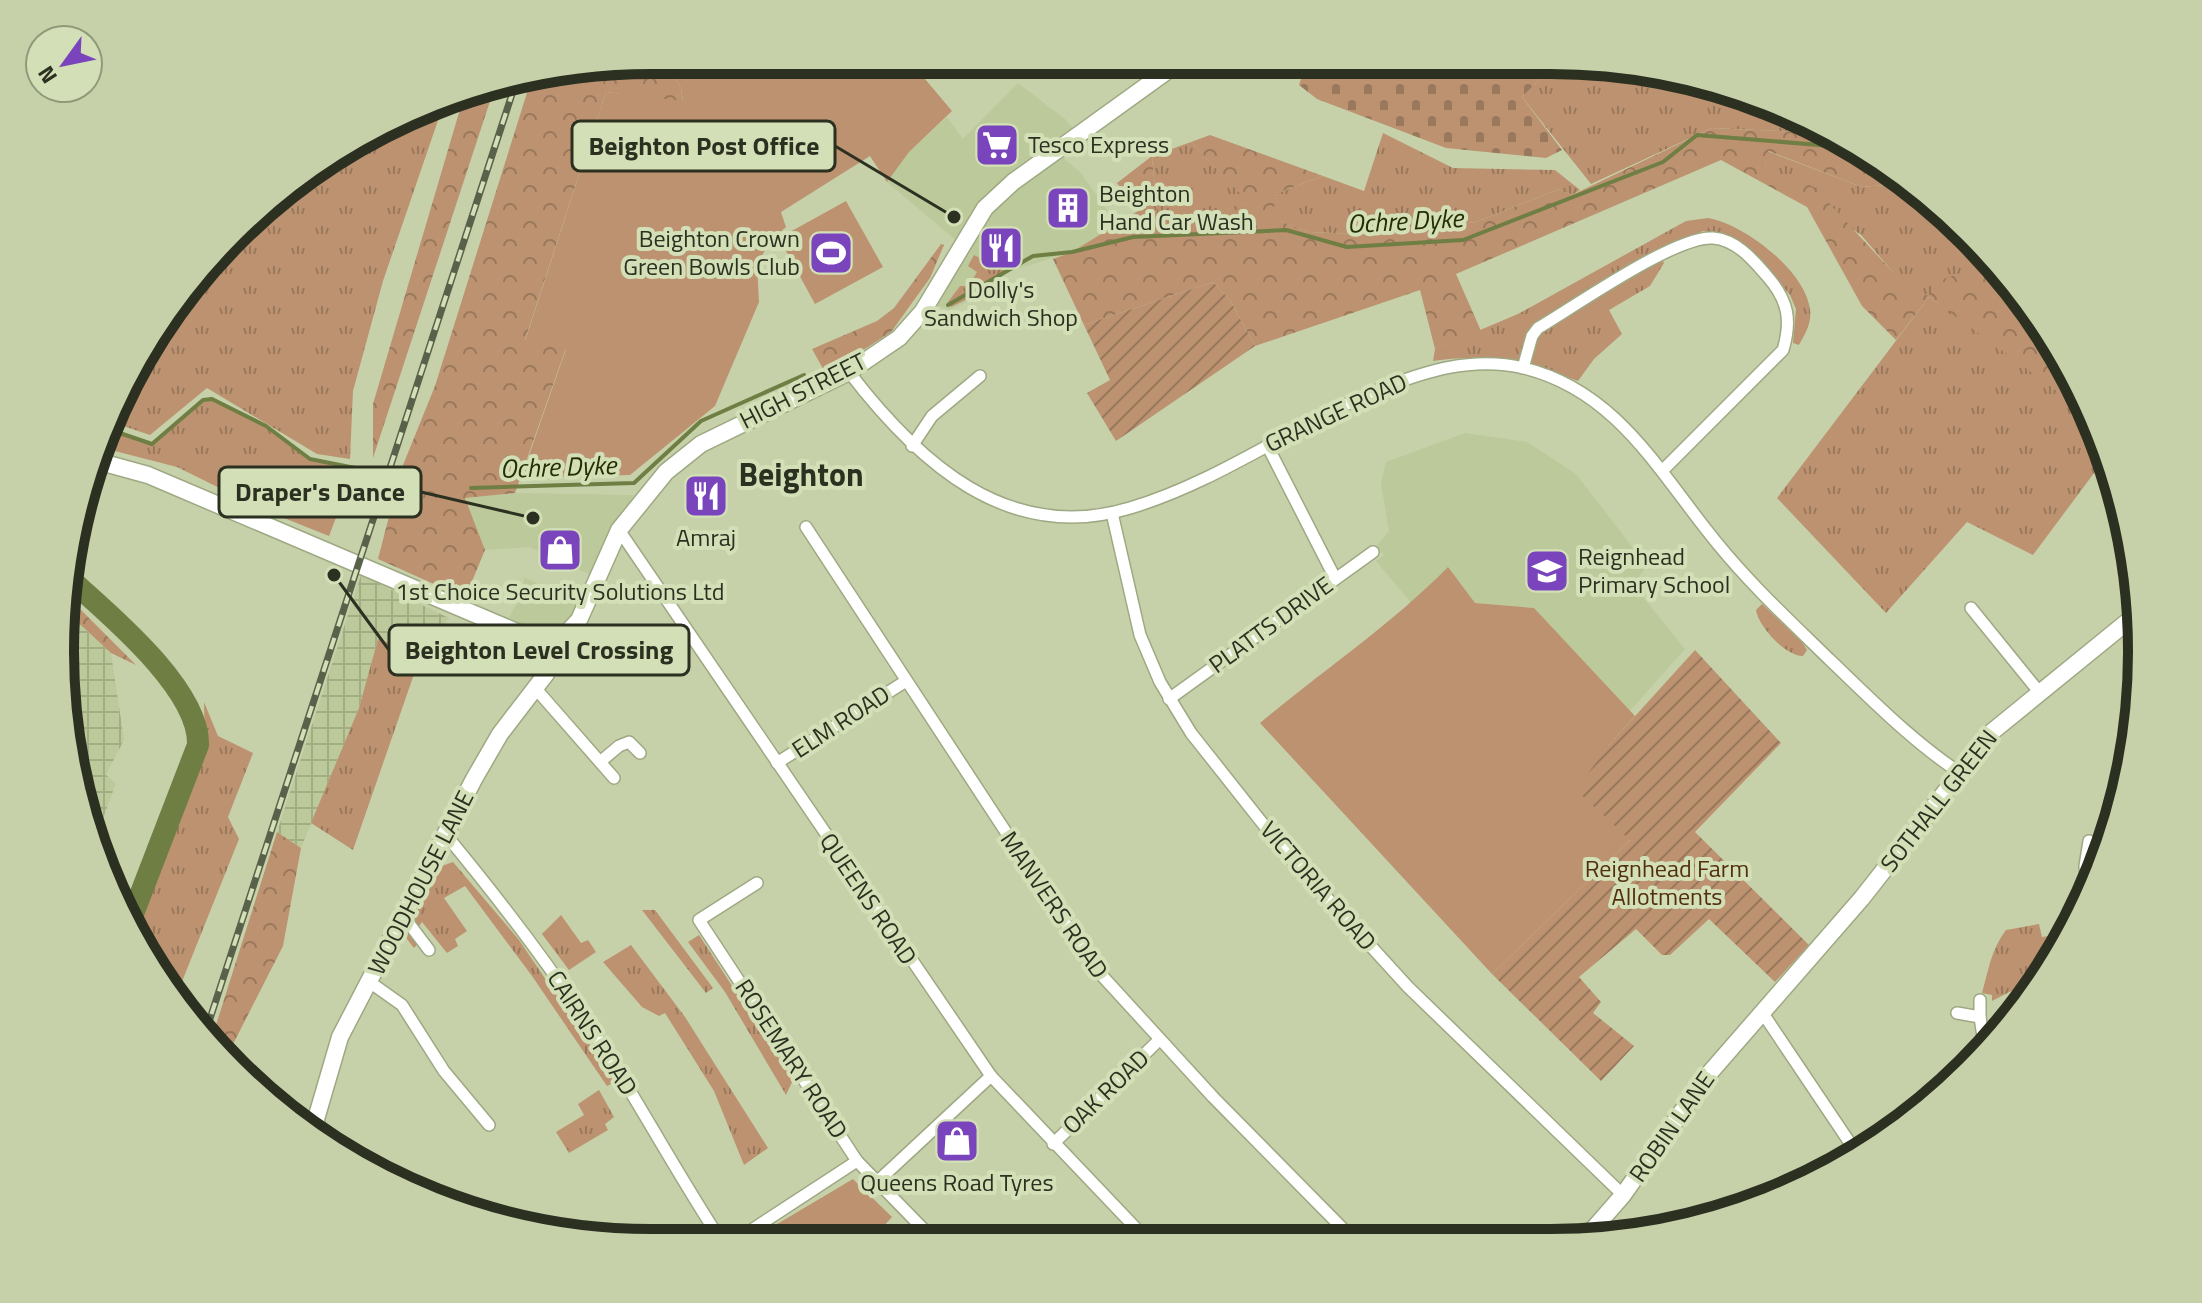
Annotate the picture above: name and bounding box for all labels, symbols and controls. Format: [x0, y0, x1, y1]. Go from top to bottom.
north arrow [24, 24, 104, 104]
text: N [29, 59, 66, 91]
callout: Beighton Post Office [572, 121, 835, 171]
supermarket icon: Tesco Express [973, 121, 1021, 169]
text: Beighton Post Office [588, 126, 820, 165]
place label: Tesco Express [1028, 126, 1169, 162]
place label: Beighton Hand Car Wash [1099, 175, 1254, 239]
building icon: Beighton Hand Car Wash [1044, 184, 1092, 232]
water label: Ochre Dyke [1346, 198, 1466, 243]
place label: Beighton Crown Green Bowls Club [623, 220, 800, 284]
restaurant icon: Dolly's Sandwich Shop [977, 224, 1025, 272]
sports icon: Beighton Crown Green Bowls Club [807, 229, 855, 277]
place label: Dolly's Sandwich Shop [924, 271, 1078, 335]
street label: HIGH STREET [733, 343, 873, 437]
street label: GRANGE ROAD [1258, 363, 1413, 461]
water label: Ochre Dyke [499, 445, 619, 488]
district label: Beighton [738, 450, 864, 498]
callout: Draper's Dance [219, 467, 421, 517]
text: Draper's Dance [235, 472, 405, 511]
restaurant icon: Amraj [682, 472, 730, 520]
place label: Amraj [676, 519, 736, 555]
shop icon: 1st Choice Security Solutions Ltd [536, 526, 584, 574]
place label: Reignhead Primary School [1578, 538, 1730, 602]
school or university icon: Reignhead Primary School [1523, 547, 1571, 595]
street label: PLATTS DRIVE [1201, 567, 1340, 682]
place label: 1st Choice Security Solutions Ltd [396, 573, 724, 609]
callout: Beighton Level Crossing [389, 625, 689, 675]
text: Beighton Level Crossing [405, 630, 673, 669]
street label: ELM ROAD [784, 676, 897, 766]
street label: SOTHALL GREEN [1871, 721, 2005, 879]
street label: WOODHOUSE LANE [358, 784, 482, 981]
street label: VICTORIA ROAD [1252, 813, 1385, 958]
street label: MANVERS ROAD [992, 823, 1118, 985]
street label: QUEENS ROAD [811, 825, 926, 972]
park label: Reignhead Farm Allotments [1585, 850, 1749, 914]
street label: CAIRNS ROAD [539, 963, 647, 1102]
street label: ROSEMARY ROAD [727, 972, 857, 1145]
street label: OAK ROAD [1054, 1041, 1157, 1142]
street label: ROBIN LANE [1620, 1064, 1723, 1189]
shop icon: Queens Road Tyres [933, 1117, 981, 1165]
place label: Queens Road Tyres [860, 1164, 1054, 1200]

